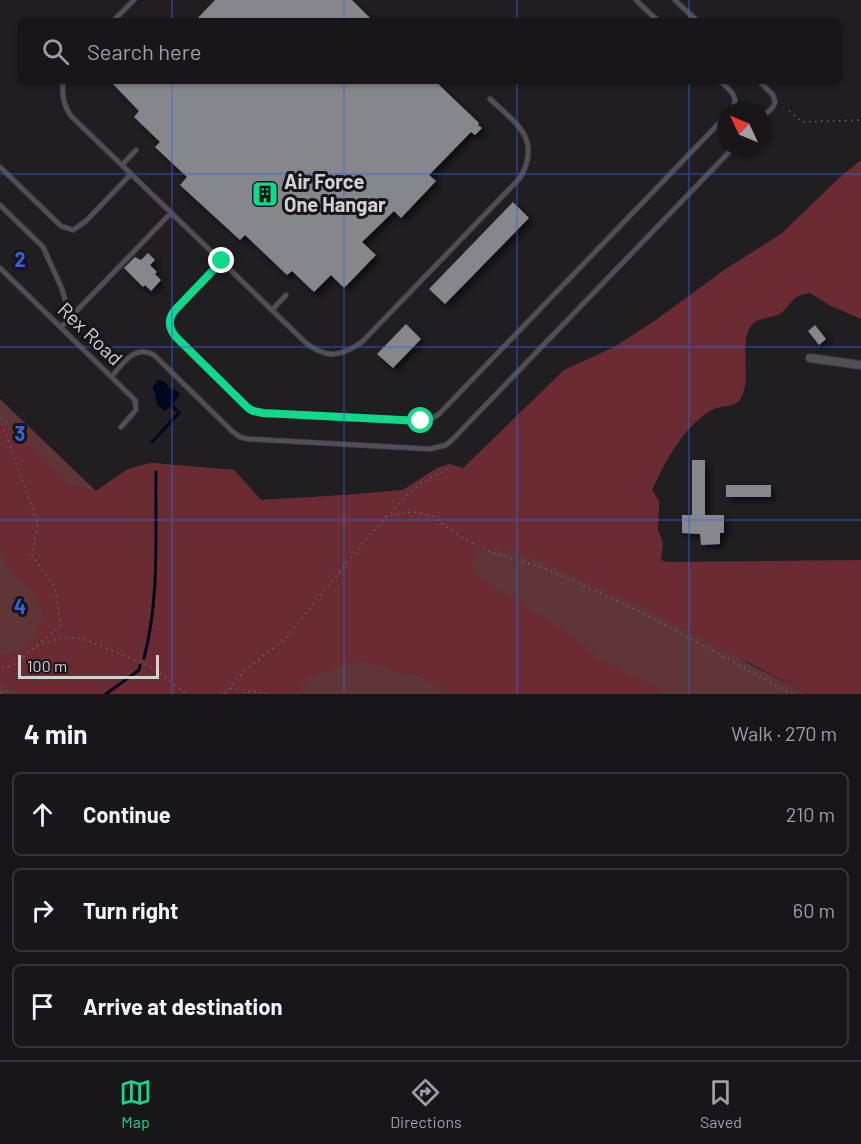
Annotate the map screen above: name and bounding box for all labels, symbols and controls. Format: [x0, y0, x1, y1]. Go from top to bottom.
search box [18, 18, 843, 84]
icon: search [39, 35, 72, 68]
text: Search here [87, 38, 201, 64]
north arrow [717, 102, 771, 156]
place label: Air Force One Hangar [284, 169, 386, 216]
building icon: Air Force One Hangar [250, 179, 280, 209]
text: 2 [14, 247, 26, 271]
route end [208, 247, 234, 273]
street label: Rex Road [53, 297, 128, 370]
route start [407, 407, 433, 433]
text: 3 [15, 421, 25, 445]
text: 4 [14, 594, 26, 618]
scale bar [18, 652, 159, 680]
text: 100 m [27, 656, 67, 675]
text: 4 min [24, 718, 88, 749]
text: Walk · 270 m [731, 721, 837, 745]
icon: ahead [26, 798, 59, 831]
text: Continue [83, 801, 171, 827]
text: 210 m [786, 802, 835, 826]
icon: right [26, 894, 59, 927]
text: Turn right [83, 897, 178, 923]
text: 60 m [793, 898, 835, 922]
icon: arrive [26, 990, 59, 1023]
text: Arrive at destination [83, 993, 282, 1019]
tab: Map [119, 1076, 152, 1131]
tab: Directions [390, 1076, 462, 1131]
tab: Saved [700, 1076, 742, 1131]

